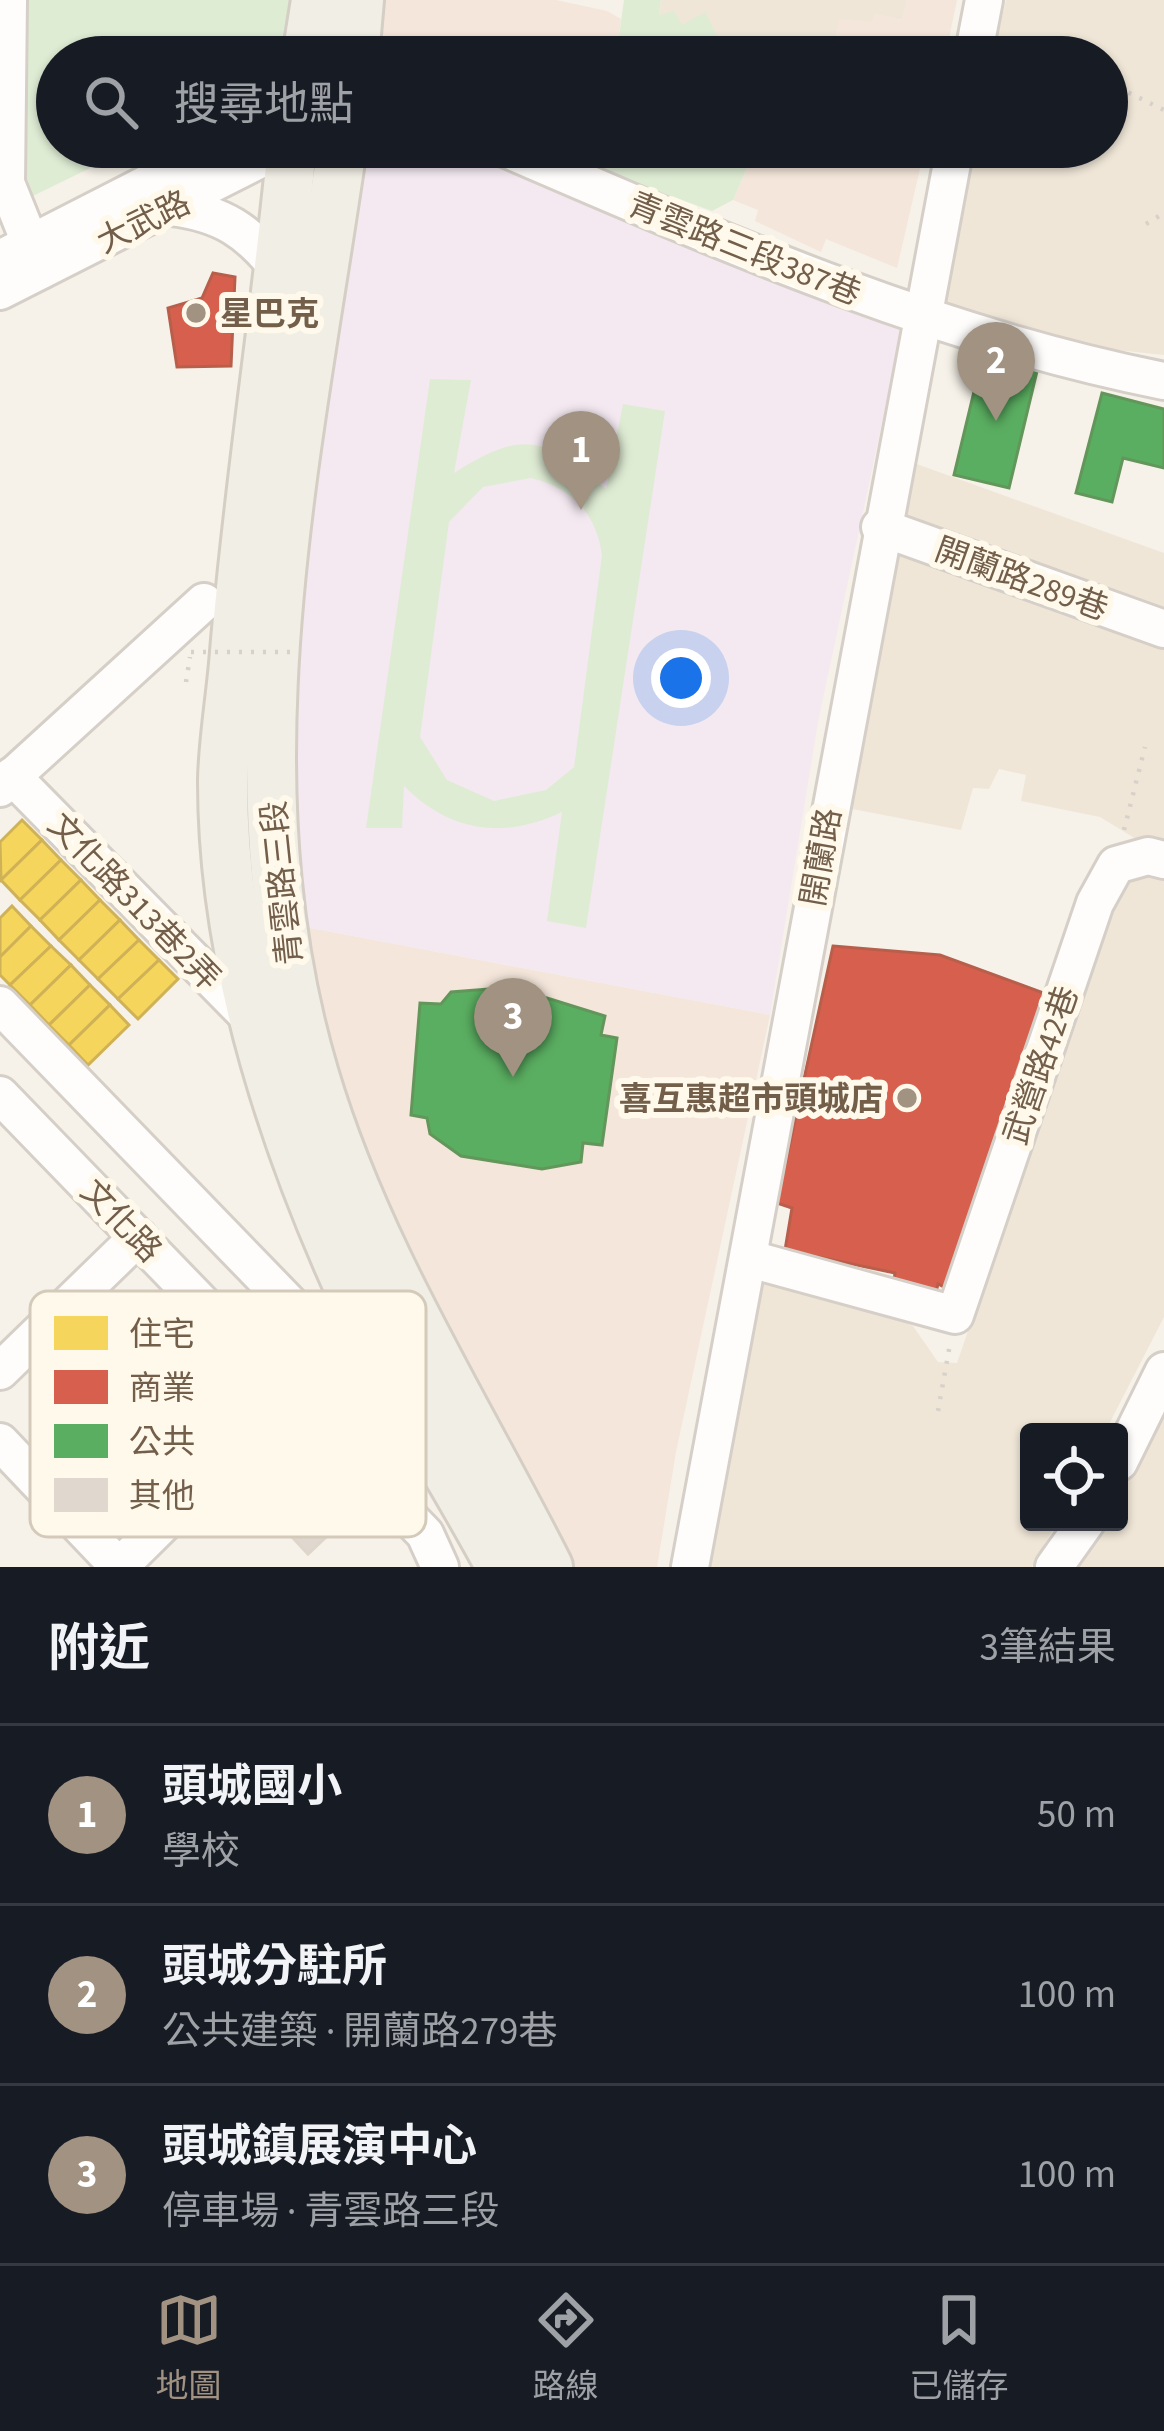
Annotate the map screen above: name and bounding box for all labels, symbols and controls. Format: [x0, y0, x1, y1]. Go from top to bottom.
search box [36, 36, 1128, 168]
icon: search [78, 69, 144, 135]
text: 搜尋地點 [174, 73, 354, 137]
street label: 大武路 [89, 180, 198, 265]
street label: 青雲路三段387巷 [621, 181, 868, 317]
place label: 星巴克 [220, 291, 319, 338]
marker: 星巴克 [183, 300, 209, 326]
pin: 2 [957, 322, 1035, 421]
pin: 1 [542, 411, 620, 510]
street label: 開蘭路289巷 [928, 526, 1115, 632]
your location [651, 648, 711, 708]
street label: 青雲路三段 [250, 798, 314, 967]
street label: 文化路313巷2弄 [37, 803, 231, 1001]
street label: 開蘭路 [790, 804, 853, 910]
pin: 3 [474, 978, 552, 1077]
street label: 武營路42巷 [992, 980, 1090, 1151]
place label: 喜互惠超市頭城店 [619, 1076, 883, 1123]
marker: 喜互惠超市頭城店 [894, 1085, 920, 1111]
street label: 文化路 [70, 1169, 172, 1273]
legend [30, 1291, 426, 1537]
text: 住宅 [129, 1311, 195, 1358]
text: 商業 [129, 1365, 195, 1412]
text: 公共 [129, 1419, 195, 1466]
map controls [1020, 1423, 1128, 1531]
button: locate [1020, 1423, 1128, 1531]
text: 其他 [129, 1473, 195, 1520]
text: 附近 [48, 1613, 150, 1685]
text: 3筆結果 [980, 1620, 1116, 1676]
text: 頭城國小 [162, 1755, 342, 1819]
text: 1 [77, 1787, 97, 1843]
text: 50 m [1037, 1787, 1116, 1843]
text: 學校 [162, 1824, 240, 1880]
text: 頭城分駐所 [162, 1935, 387, 1999]
text: 2 [77, 1967, 97, 2023]
text: 100 m [1018, 1967, 1116, 2023]
text: 公共建築 · 開蘭路279巷 [162, 2004, 557, 2060]
text: 頭城鎮展演中心 [162, 2115, 477, 2179]
text: 3 [77, 2147, 97, 2203]
text: 100 m [1018, 2147, 1116, 2203]
text: 停車場 · 青雲路三段 [162, 2184, 499, 2240]
tab: 地圖 [156, 2287, 222, 2410]
tab: 路線 [533, 2287, 599, 2410]
tab: 已儲存 [910, 2287, 1009, 2410]

